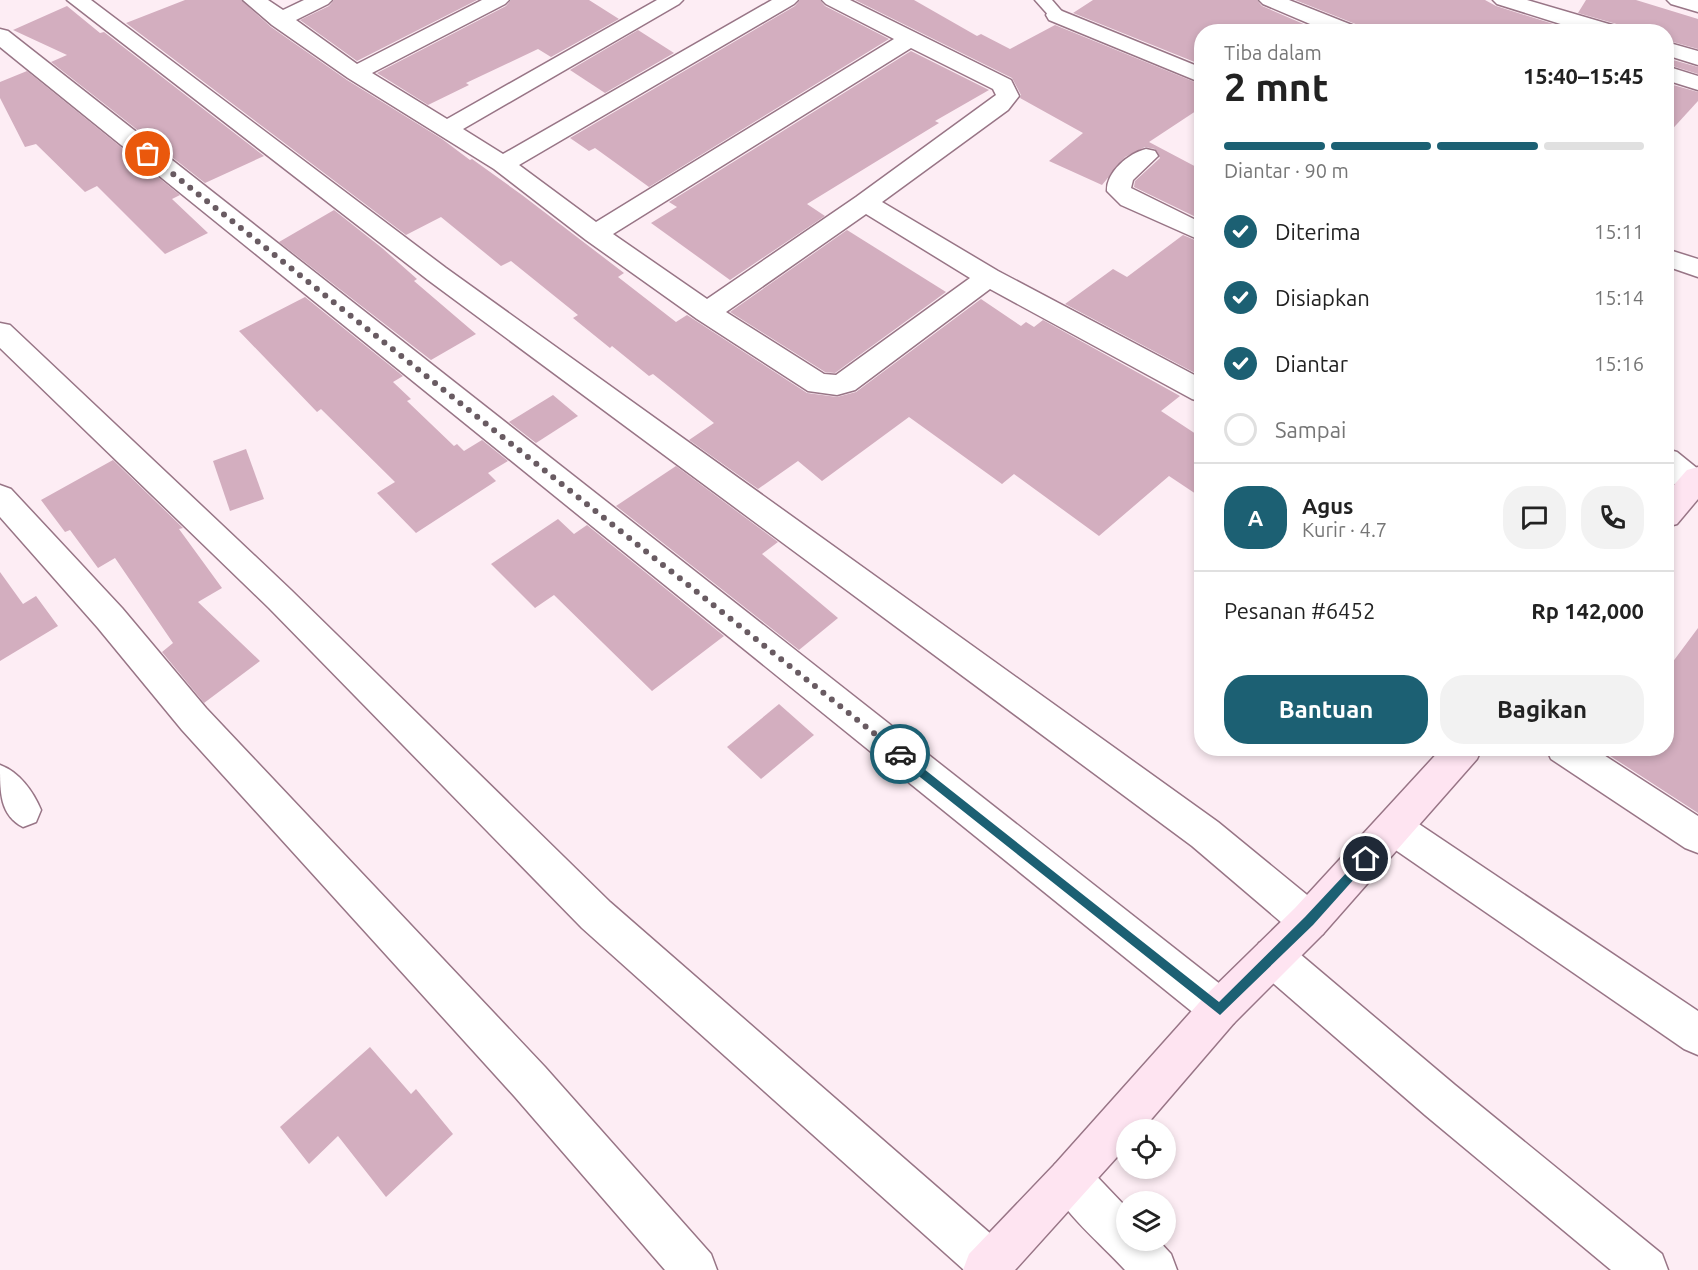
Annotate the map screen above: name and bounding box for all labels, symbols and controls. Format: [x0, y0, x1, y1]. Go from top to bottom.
text: Tiba dalam [1224, 41, 1322, 64]
text: 15:40–15:45 [1523, 63, 1644, 88]
text: 2 mnt [1224, 65, 1328, 108]
pin [122, 128, 173, 179]
icon: bag [131, 137, 164, 170]
text: Diantar · 90 m [1224, 159, 1349, 182]
icon: check [1224, 215, 1257, 248]
text: Diterima [1275, 219, 1361, 244]
text: 15:11 [1594, 220, 1644, 243]
icon: check [1224, 281, 1257, 314]
text: Disiapkan [1275, 285, 1370, 310]
text: 15:14 [1594, 286, 1644, 309]
icon: check [1224, 347, 1257, 380]
text: Diantar [1275, 351, 1348, 376]
text: 15:16 [1594, 352, 1644, 375]
text: Sampai [1275, 417, 1346, 442]
button: chat [1503, 486, 1566, 549]
button: phone [1581, 486, 1644, 549]
text: Agus [1302, 493, 1354, 518]
text: A [1248, 505, 1263, 530]
text: Kurir · 4.7 [1302, 518, 1387, 541]
text: Pesanan #6452 [1224, 598, 1375, 623]
text: Rp 142,000 [1531, 598, 1644, 623]
button: Bantuan [1224, 675, 1428, 744]
button: Bagikan [1440, 675, 1644, 744]
courier [870, 724, 930, 784]
icon: car [884, 738, 917, 771]
pin [1340, 833, 1391, 884]
icon: home [1349, 842, 1382, 875]
map controls [1116, 1119, 1176, 1251]
button: locate [1116, 1119, 1176, 1179]
button: layers [1116, 1191, 1176, 1251]

